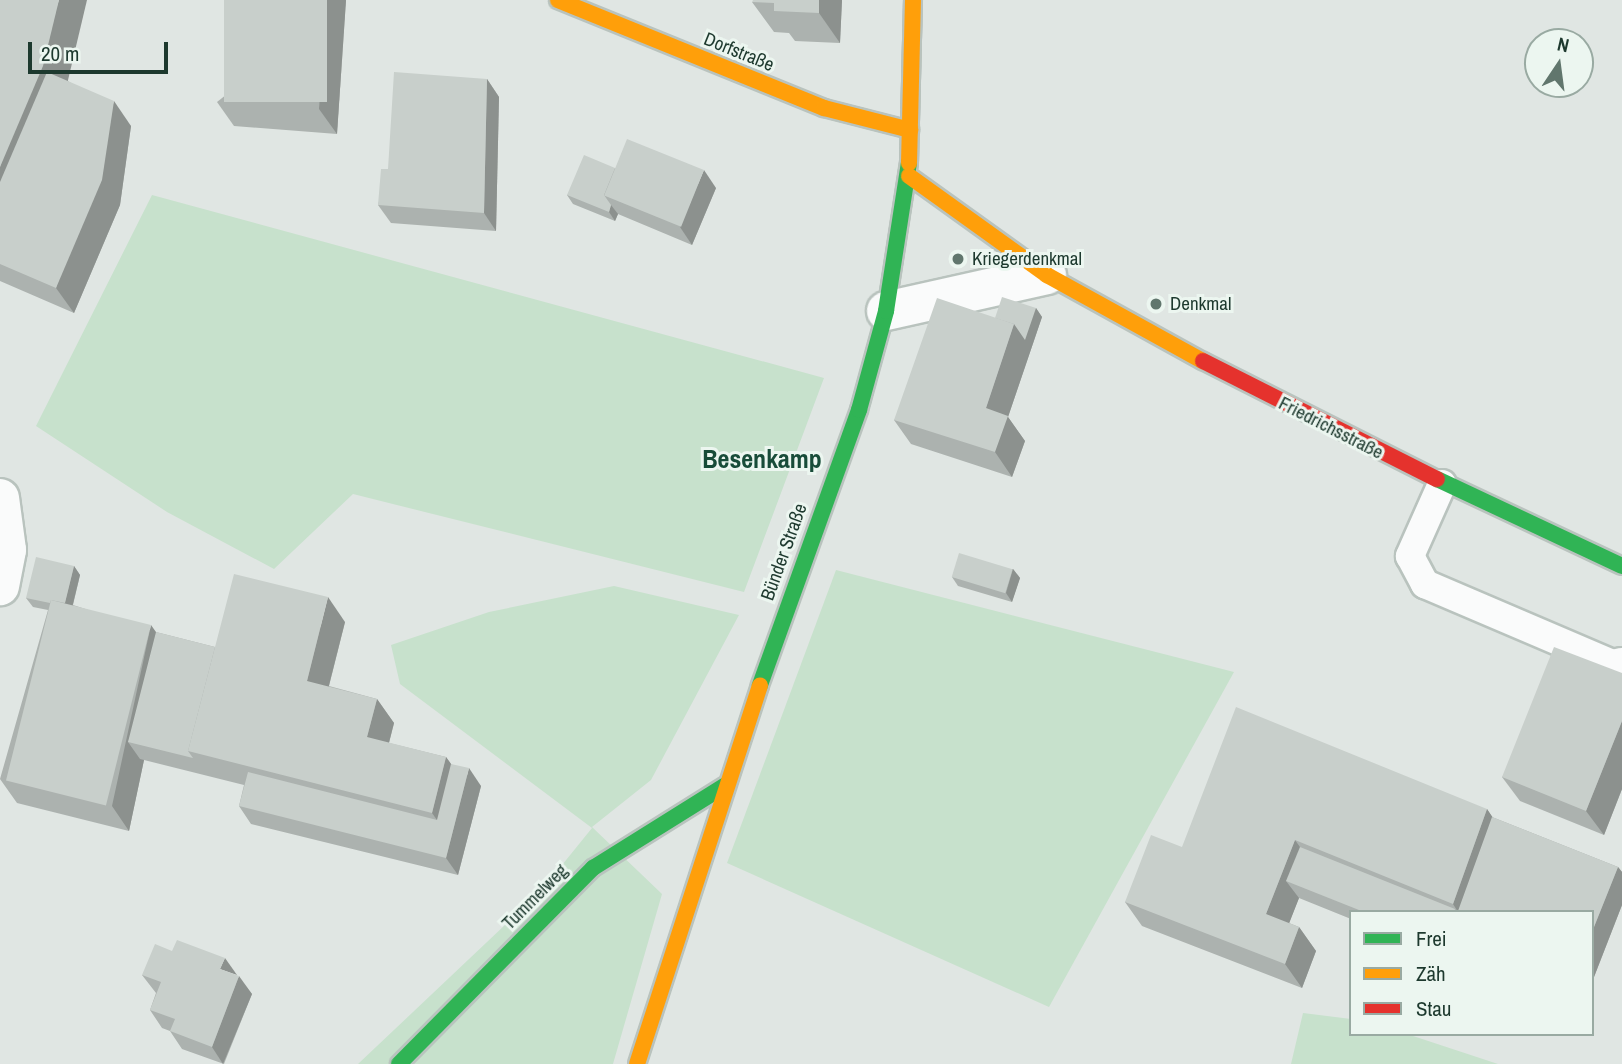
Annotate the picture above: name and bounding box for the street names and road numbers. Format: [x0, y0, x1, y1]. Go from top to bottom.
street label: Dorfstraße [701, 28, 777, 76]
street label: Friedrichsstraße [1275, 392, 1387, 464]
street label: Bünder Straße [756, 500, 812, 604]
street label: Tummelweg [497, 859, 573, 935]

